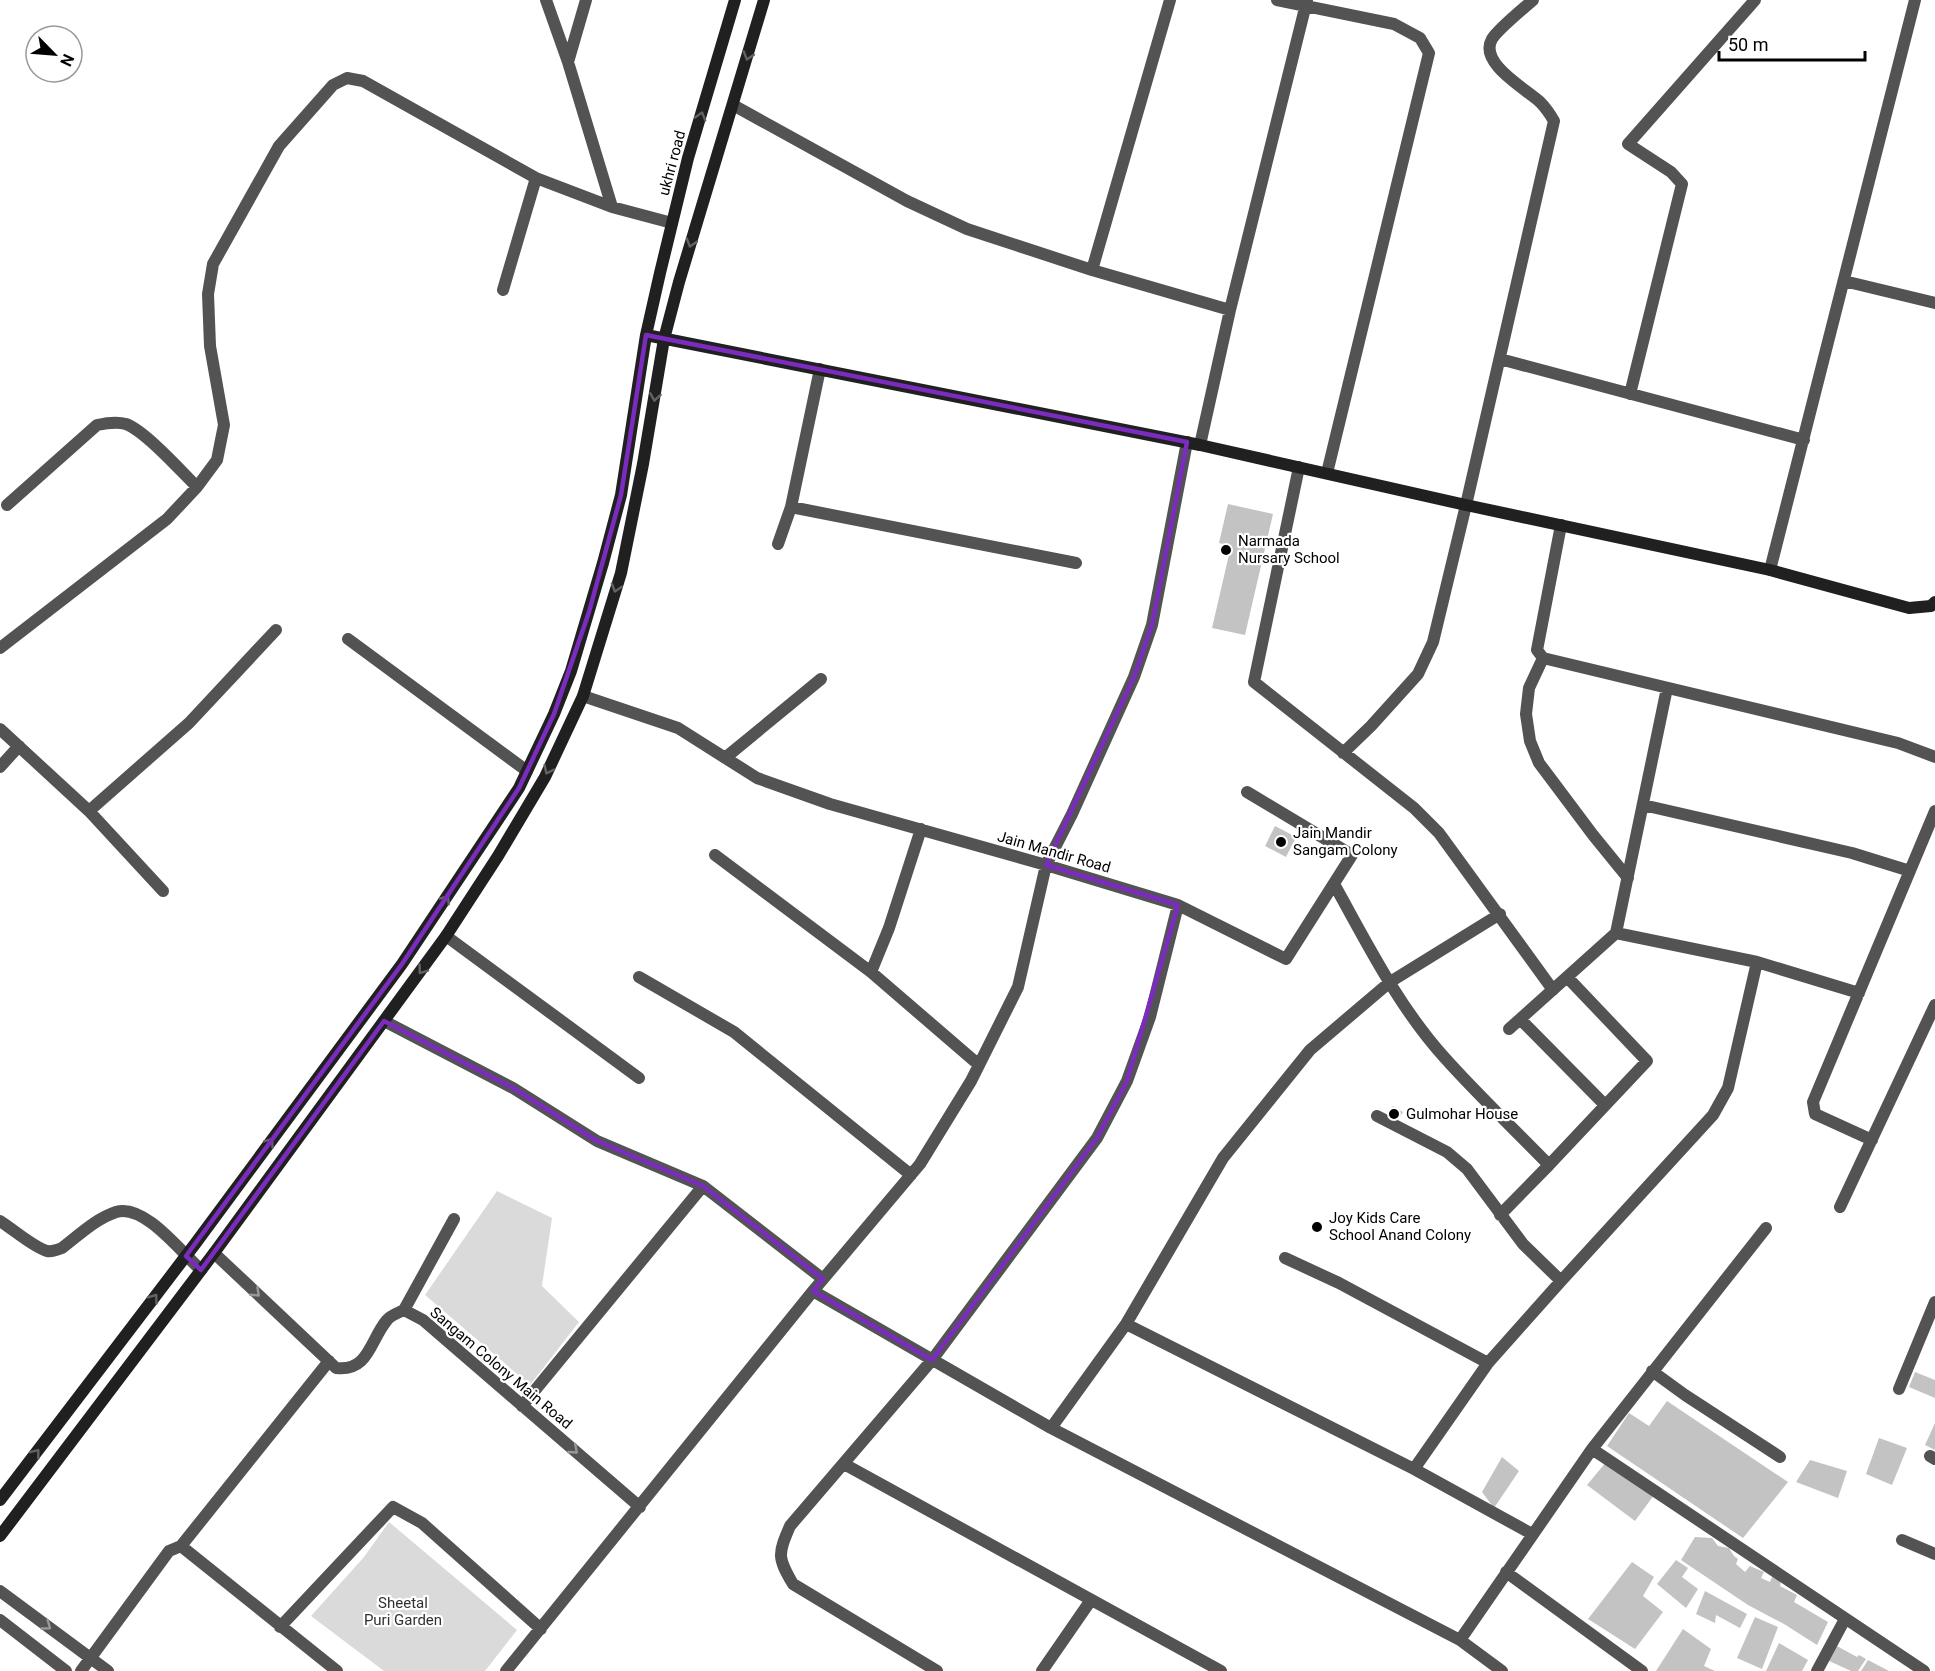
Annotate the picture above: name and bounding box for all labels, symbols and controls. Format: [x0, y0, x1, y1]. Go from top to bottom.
north arrow [24, 24, 84, 84]
scale bar [1719, 24, 1864, 62]
text: 50 m [1728, 34, 1768, 55]
one-way arrow [743, 50, 755, 61]
text: N [56, 51, 78, 69]
one-way arrow [694, 111, 706, 122]
street label: ukhri road [655, 128, 689, 198]
one-way arrow [686, 237, 698, 248]
one-way arrow [649, 392, 661, 401]
place label: Narmada Nursary School [1238, 532, 1340, 567]
marker: Narmada Nursary School [1219, 543, 1233, 557]
one-way arrow [611, 582, 623, 593]
one-way arrow [544, 763, 555, 774]
place label: Jain Mandir Sangam Colony [1293, 824, 1398, 859]
street label: Jain Mandir Road [995, 827, 1113, 877]
marker: Jain Mandir Sangam Colony [1274, 835, 1288, 849]
one-way arrow [439, 894, 450, 905]
one-way arrow [418, 963, 429, 974]
place label: Gulmohar House [1406, 1105, 1518, 1123]
marker: Gulmohar House [1387, 1107, 1401, 1121]
one-way arrow [263, 1137, 274, 1148]
place label: Joy Kids Care School Anand Colony [1329, 1209, 1471, 1244]
marker: Joy Kids Care School Anand Colony [1310, 1220, 1324, 1234]
one-way arrow [250, 1286, 260, 1297]
one-way arrow [147, 1294, 158, 1305]
street label: Sangam Colony Main Road [426, 1303, 576, 1433]
one-way arrow [567, 1443, 578, 1454]
one-way arrow [28, 1449, 39, 1460]
park label: Sheetal Puri Garden [364, 1594, 442, 1629]
one-way arrow [41, 1618, 52, 1629]

